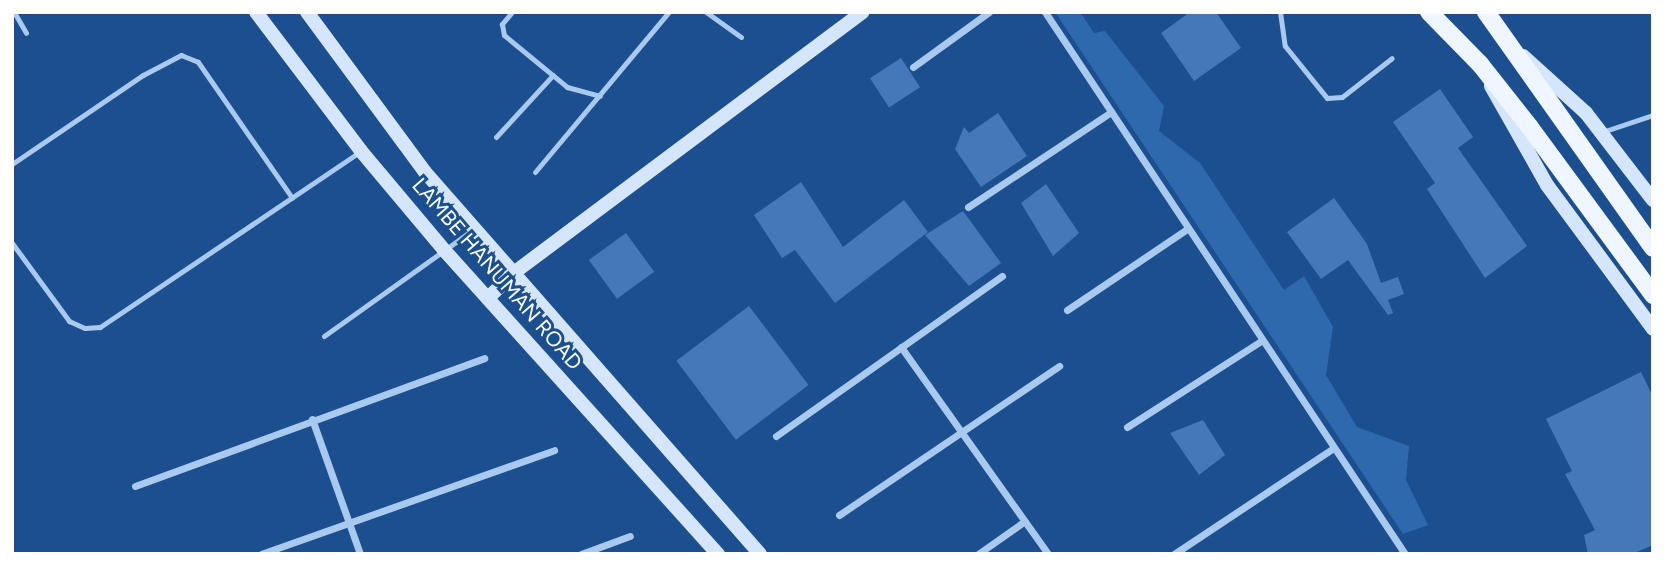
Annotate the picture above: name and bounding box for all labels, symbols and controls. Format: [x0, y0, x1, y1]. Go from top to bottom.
street label: LAMBE HANUMAN ROAD [407, 173, 587, 375]

